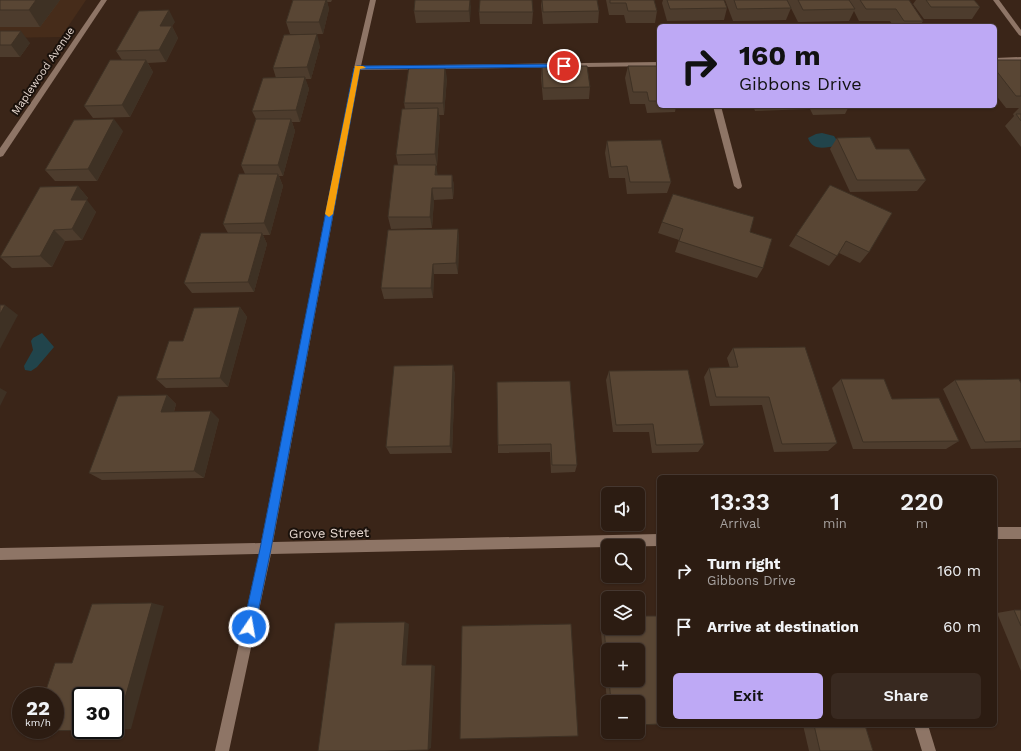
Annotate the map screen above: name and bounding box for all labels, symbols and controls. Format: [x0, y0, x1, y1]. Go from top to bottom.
street label: Maplewood Avenue [9, 25, 77, 117]
text: 160 m [739, 39, 821, 72]
icon: right [673, 40, 725, 92]
pin [547, 49, 581, 83]
icon: arrive [553, 55, 575, 77]
text: Gibbons Drive [739, 73, 862, 94]
map controls [601, 487, 645, 739]
button: sound [601, 487, 645, 531]
text: 13:33 [710, 488, 770, 516]
text: 1 [830, 488, 840, 516]
text: 220 [900, 488, 944, 516]
text: Arrival [720, 516, 760, 531]
text: min [823, 516, 847, 531]
text: m [916, 516, 928, 531]
street label: Grove Street [289, 525, 370, 541]
button: search [601, 539, 645, 583]
text: Turn right [707, 555, 780, 573]
icon: right [673, 560, 695, 582]
text: 160 m [937, 562, 981, 580]
text: Gibbons Drive [707, 573, 796, 588]
button: layers [601, 591, 645, 635]
position arrow [228, 606, 270, 648]
icon: arrive [673, 616, 695, 638]
text: Arrive at destination [707, 618, 859, 636]
text: 60 m [943, 618, 981, 636]
button: + [601, 643, 645, 687]
button: Exit [673, 673, 823, 719]
button: Share [831, 673, 981, 719]
speed limit sign: 30 [72, 687, 124, 739]
button: − [601, 695, 645, 739]
text: 22 [26, 696, 50, 720]
text: km/h [25, 717, 51, 728]

